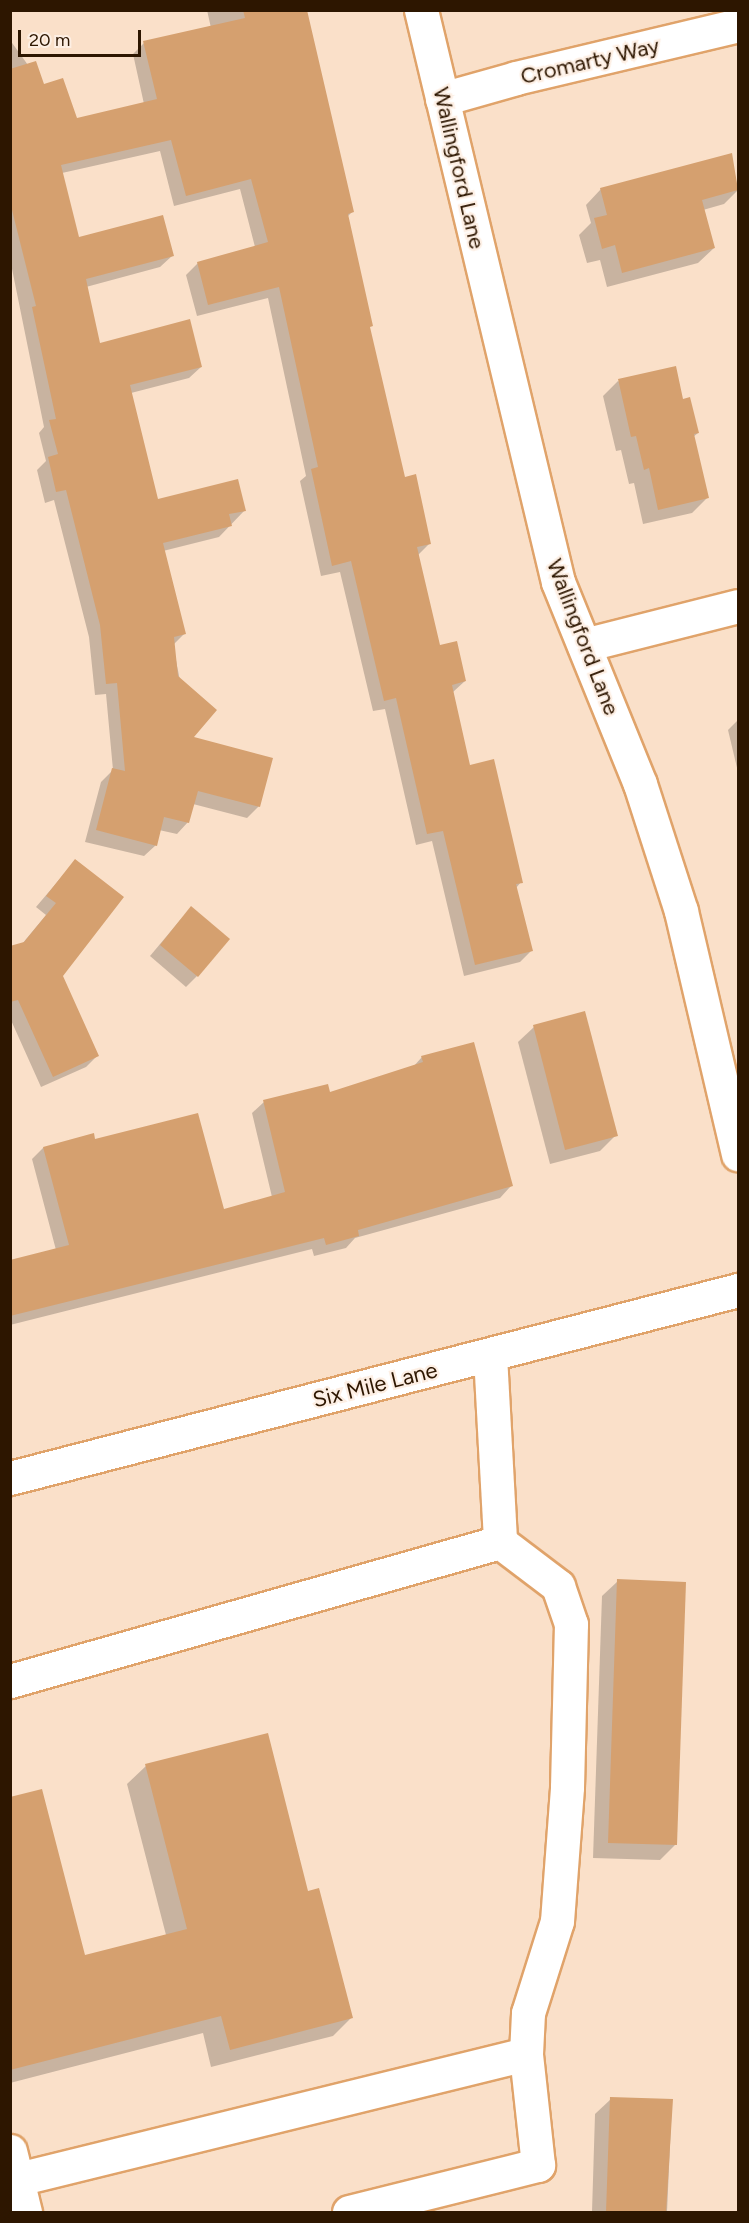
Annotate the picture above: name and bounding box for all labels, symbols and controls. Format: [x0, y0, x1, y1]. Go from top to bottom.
scale bar [21, 18, 144, 56]
text: 20 m [29, 29, 70, 51]
street label: Cromarty Way [518, 32, 662, 90]
street label: Wallingford Lane [428, 85, 490, 251]
street label: Wallingford Lane [541, 555, 625, 719]
street label: Six Mile Lane [310, 1357, 440, 1413]

